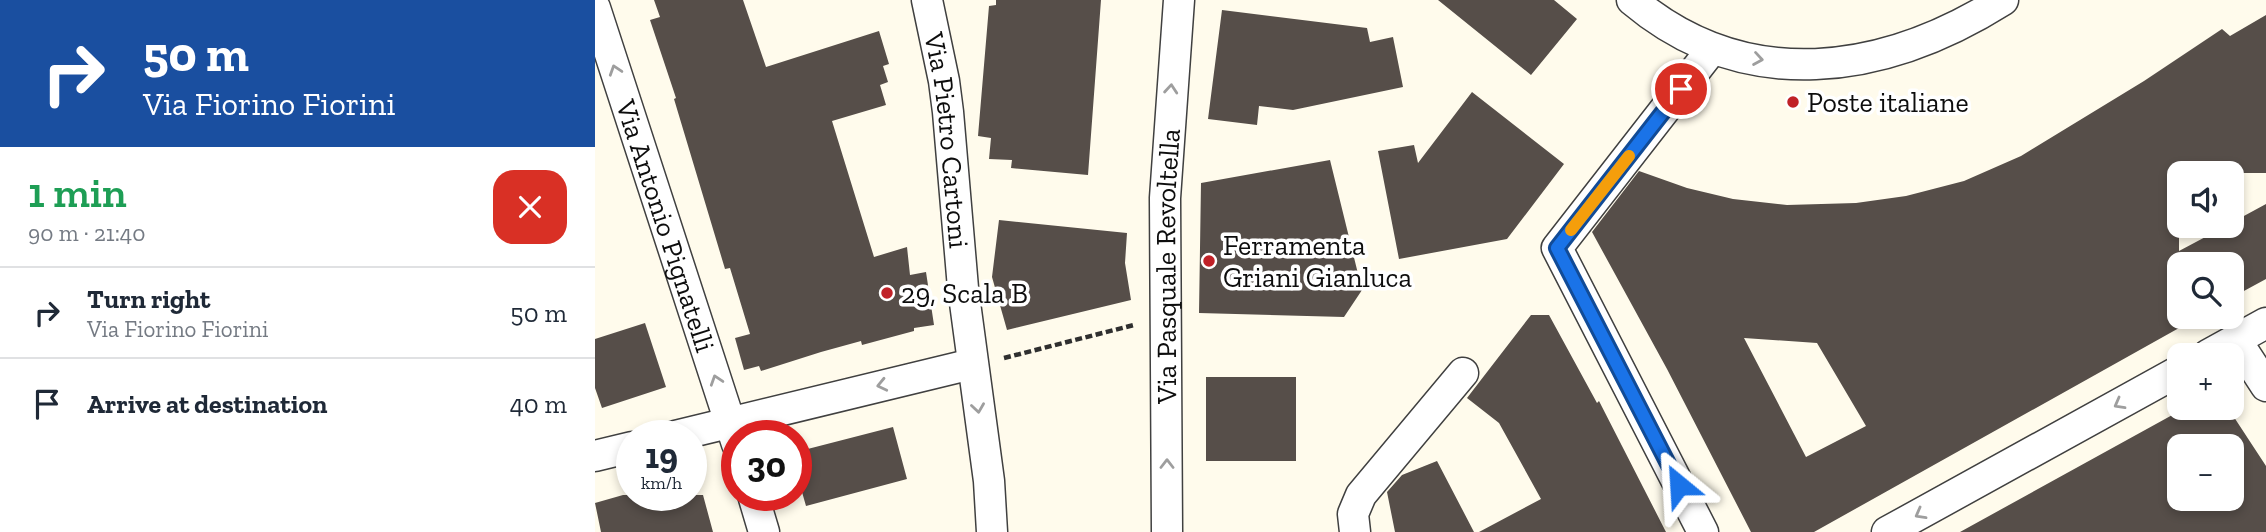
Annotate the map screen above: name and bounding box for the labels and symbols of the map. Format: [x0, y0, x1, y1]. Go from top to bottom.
street label: Via Pietro Cartoni [917, 28, 976, 250]
one-way arrow [1752, 51, 1764, 66]
pin [1651, 59, 1711, 119]
one-way arrow [609, 64, 623, 77]
one-way arrow [1163, 84, 1178, 95]
place label: Poste italiane [1807, 86, 1969, 119]
marker: Poste italiane [1785, 94, 1801, 110]
street label: Via Antonio Pignatelli [609, 95, 722, 356]
street label: Via Pasquale Revoltella [1148, 127, 1186, 405]
place label: Ferramenta Griani Gianluca [1223, 229, 1413, 294]
marker: Ferramenta Griani Gianluca [1201, 253, 1217, 269]
place label: 29, Scala B [901, 277, 1028, 310]
marker: 29, Scala B [879, 285, 895, 301]
one-way arrow [710, 374, 724, 386]
one-way arrow [876, 377, 888, 392]
one-way arrow [2114, 396, 2126, 409]
one-way arrow [971, 402, 986, 413]
speed limit sign: 30 [721, 420, 812, 511]
position arrow [1642, 448, 1716, 522]
one-way arrow [1159, 458, 1175, 469]
one-way arrow [1914, 506, 1927, 519]

